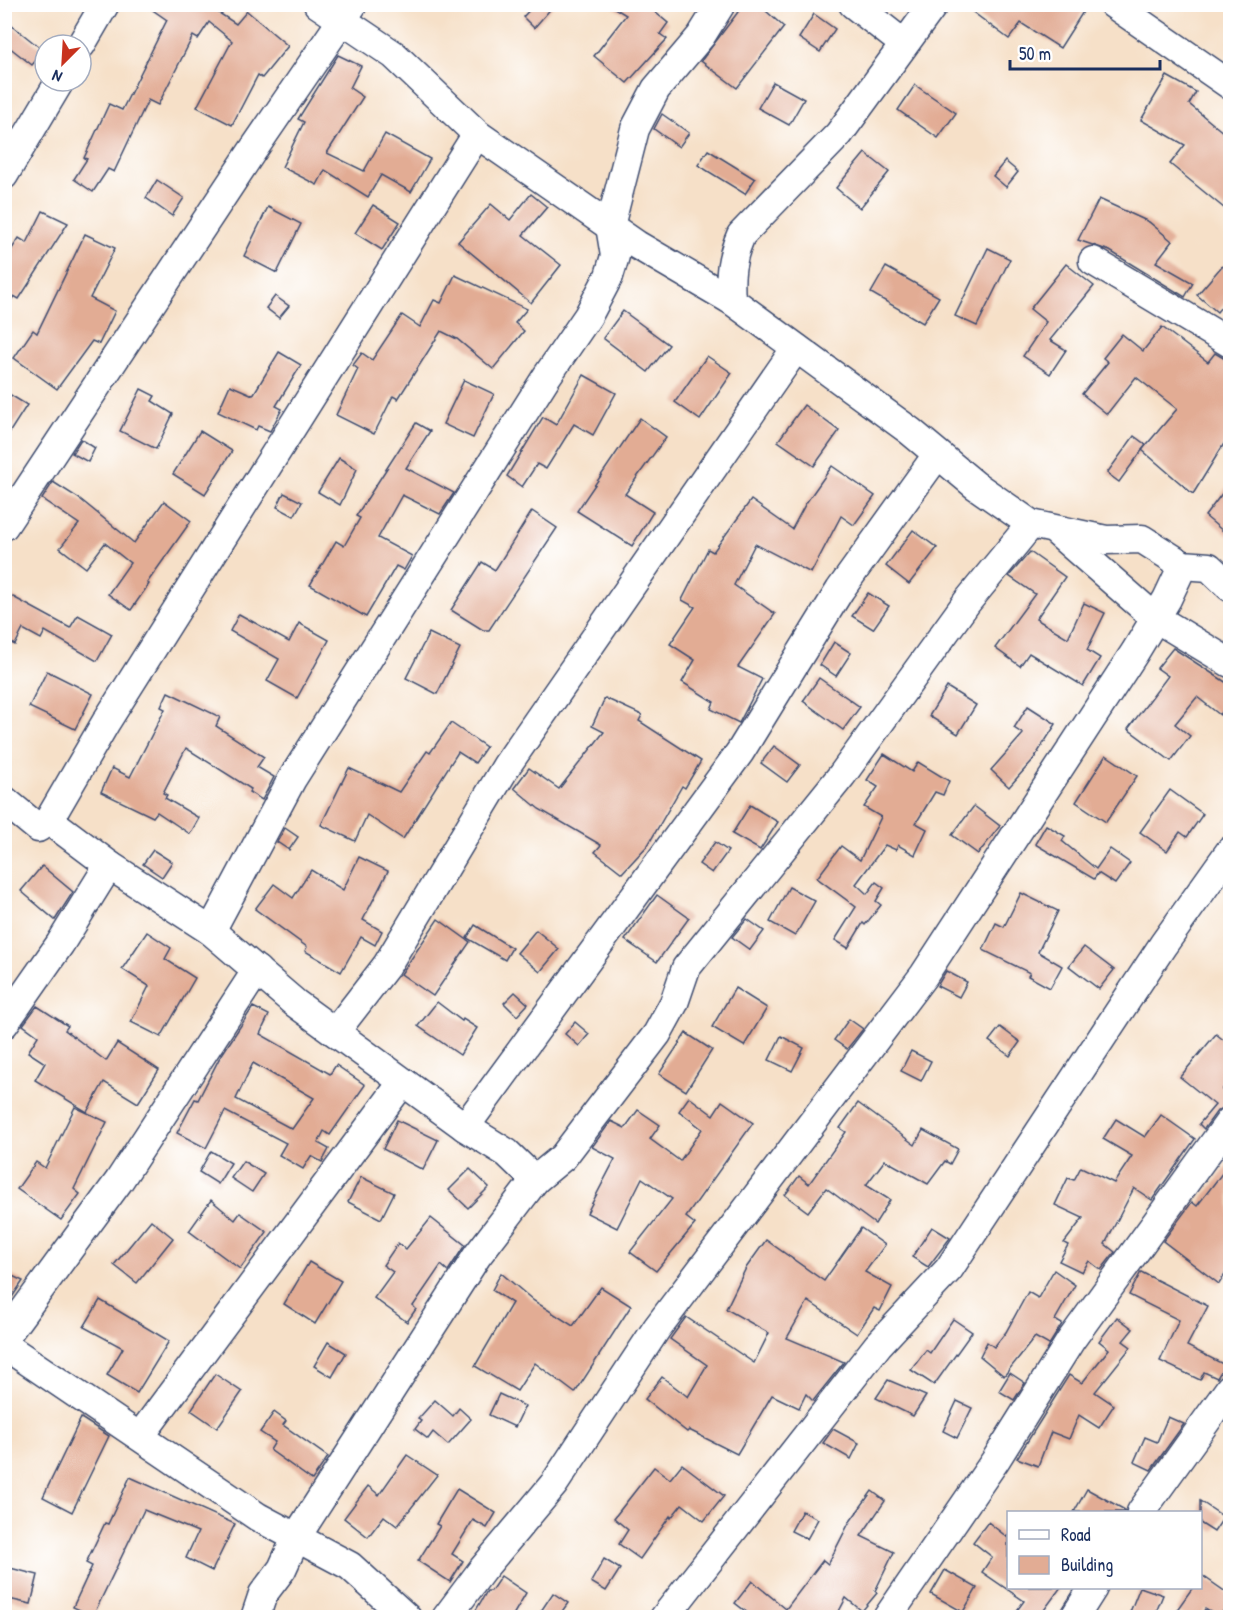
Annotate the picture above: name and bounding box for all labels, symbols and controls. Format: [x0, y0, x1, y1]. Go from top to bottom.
north arrow [33, 33, 93, 93]
scale bar [1010, 33, 1160, 71]
text: 50 m [1019, 41, 1051, 66]
text: N [48, 65, 65, 88]
legend [1007, 1511, 1202, 1589]
text: Road [1061, 1522, 1091, 1547]
text: Building [1061, 1552, 1113, 1577]

